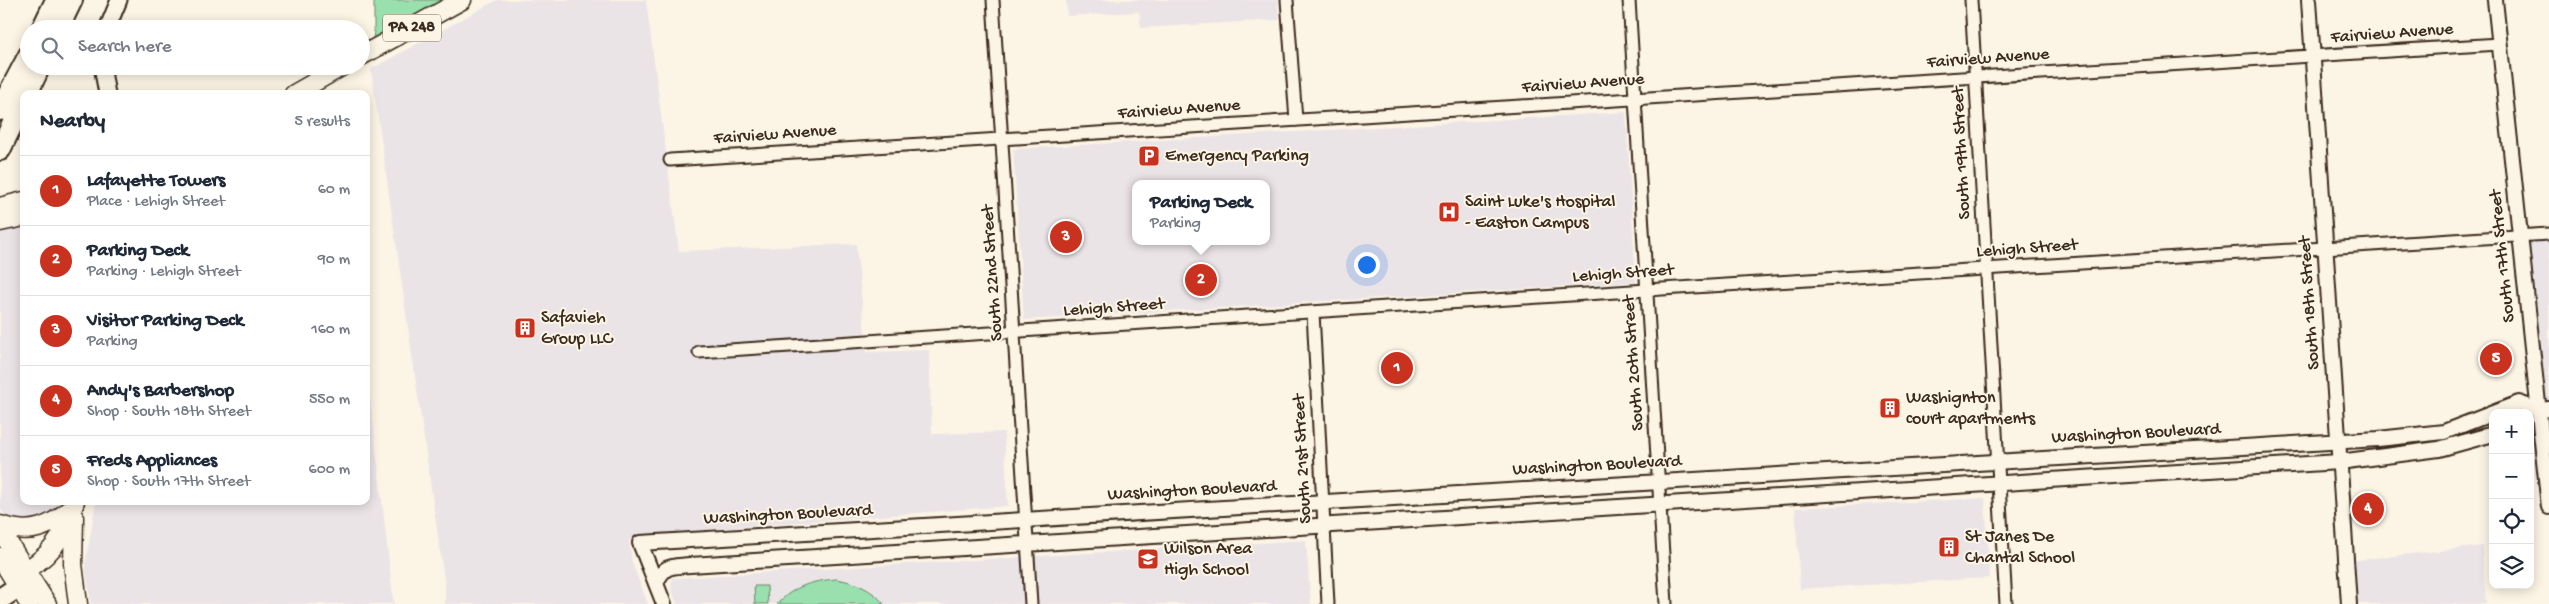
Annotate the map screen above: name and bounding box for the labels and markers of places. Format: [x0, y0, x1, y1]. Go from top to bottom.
parking icon: Emergency Parking [1137, 144, 1161, 168]
place label: Emergency Parking [1165, 146, 1309, 167]
place label: Saint Luke's Hospital - Easton Campus [1465, 192, 1616, 234]
hospital icon: Saint Luke's Hospital - Easton Campus [1437, 200, 1461, 224]
pin: 3 [1050, 218, 1082, 256]
pin: 2 [1185, 261, 1217, 299]
place label: Safavieh Group LLC [541, 308, 614, 350]
building icon: Safavieh Group LLC [513, 316, 537, 340]
pin: 5 [2480, 340, 2512, 378]
pin: 1 [1381, 349, 1413, 387]
place label: Washignton court apartments [1906, 388, 2036, 430]
building icon: Washignton court apartments [1878, 396, 1902, 420]
pin: 4 [2352, 490, 2384, 528]
place label: St Janes De Chantal School [1965, 527, 2075, 569]
building icon: St Janes De Chantal School [1937, 535, 1961, 559]
place label: Wilson Area High School [1164, 539, 1253, 581]
school or university icon: Wilson Area High School [1136, 547, 1160, 571]

